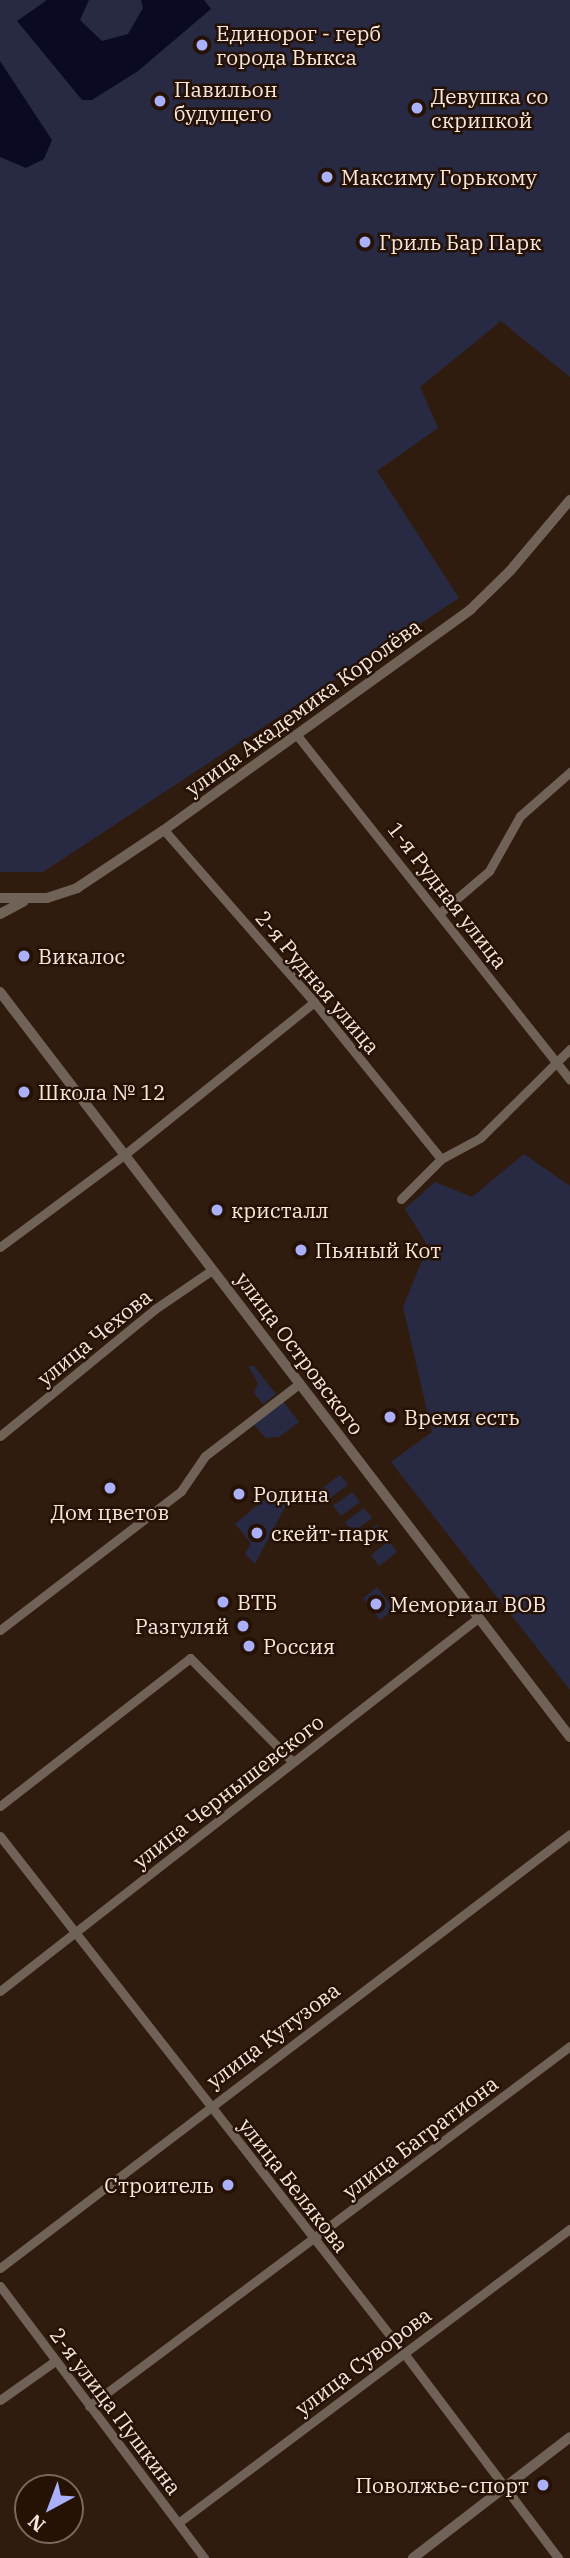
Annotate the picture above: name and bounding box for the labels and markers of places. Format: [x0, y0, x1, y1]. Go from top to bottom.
place label: Единорог - герб города Выкса [216, 20, 381, 70]
marker: Единорог - герб города Выкса [194, 37, 210, 53]
place label: Павильон будущего [174, 76, 278, 126]
place label: Девушка со скрипкой [431, 83, 548, 133]
marker: Павильон будущего [152, 93, 168, 109]
marker: Девушка со скрипкой [409, 100, 425, 116]
place label: Максиму Горькому [341, 164, 537, 190]
marker: Максиму Горькому [319, 169, 335, 185]
place label: Гриль Бар Парк [379, 229, 541, 255]
marker: Гриль Бар Парк [357, 234, 373, 250]
place label: Викалос [38, 943, 125, 969]
marker: Викалос [16, 948, 32, 964]
place label: Школа № 12 [38, 1079, 166, 1105]
marker: Школа № 12 [16, 1084, 32, 1100]
place label: кристалл [231, 1197, 329, 1223]
marker: кристалл [209, 1202, 225, 1218]
place label: Пьяный Кот [315, 1237, 441, 1263]
marker: Пьяный Кот [293, 1242, 309, 1258]
place label: Время есть [404, 1404, 520, 1430]
marker: Время есть [382, 1409, 398, 1425]
marker: Дом цветов [102, 1480, 118, 1496]
place label: Родина [253, 1481, 329, 1507]
marker: Родина [231, 1486, 247, 1502]
place label: Дом цветов [51, 1499, 169, 1525]
place label: скейт-парк [271, 1520, 388, 1546]
marker: скейт-парк [249, 1525, 265, 1541]
place label: ВТБ [237, 1589, 277, 1615]
place label: Мемориал ВОВ [390, 1591, 546, 1617]
marker: ВТБ [215, 1594, 231, 1610]
marker: Мемориал ВОВ [368, 1596, 384, 1612]
place label: Разгуляй [135, 1613, 229, 1639]
marker: Разгуляй [235, 1618, 251, 1634]
place label: Россия [263, 1633, 335, 1659]
marker: Россия [241, 1638, 257, 1654]
place label: Строитель [104, 2172, 214, 2198]
marker: Строитель [220, 2177, 236, 2193]
place label: Поволжье-спорт [355, 2472, 529, 2498]
marker: Поволжье-спорт [535, 2477, 551, 2493]

